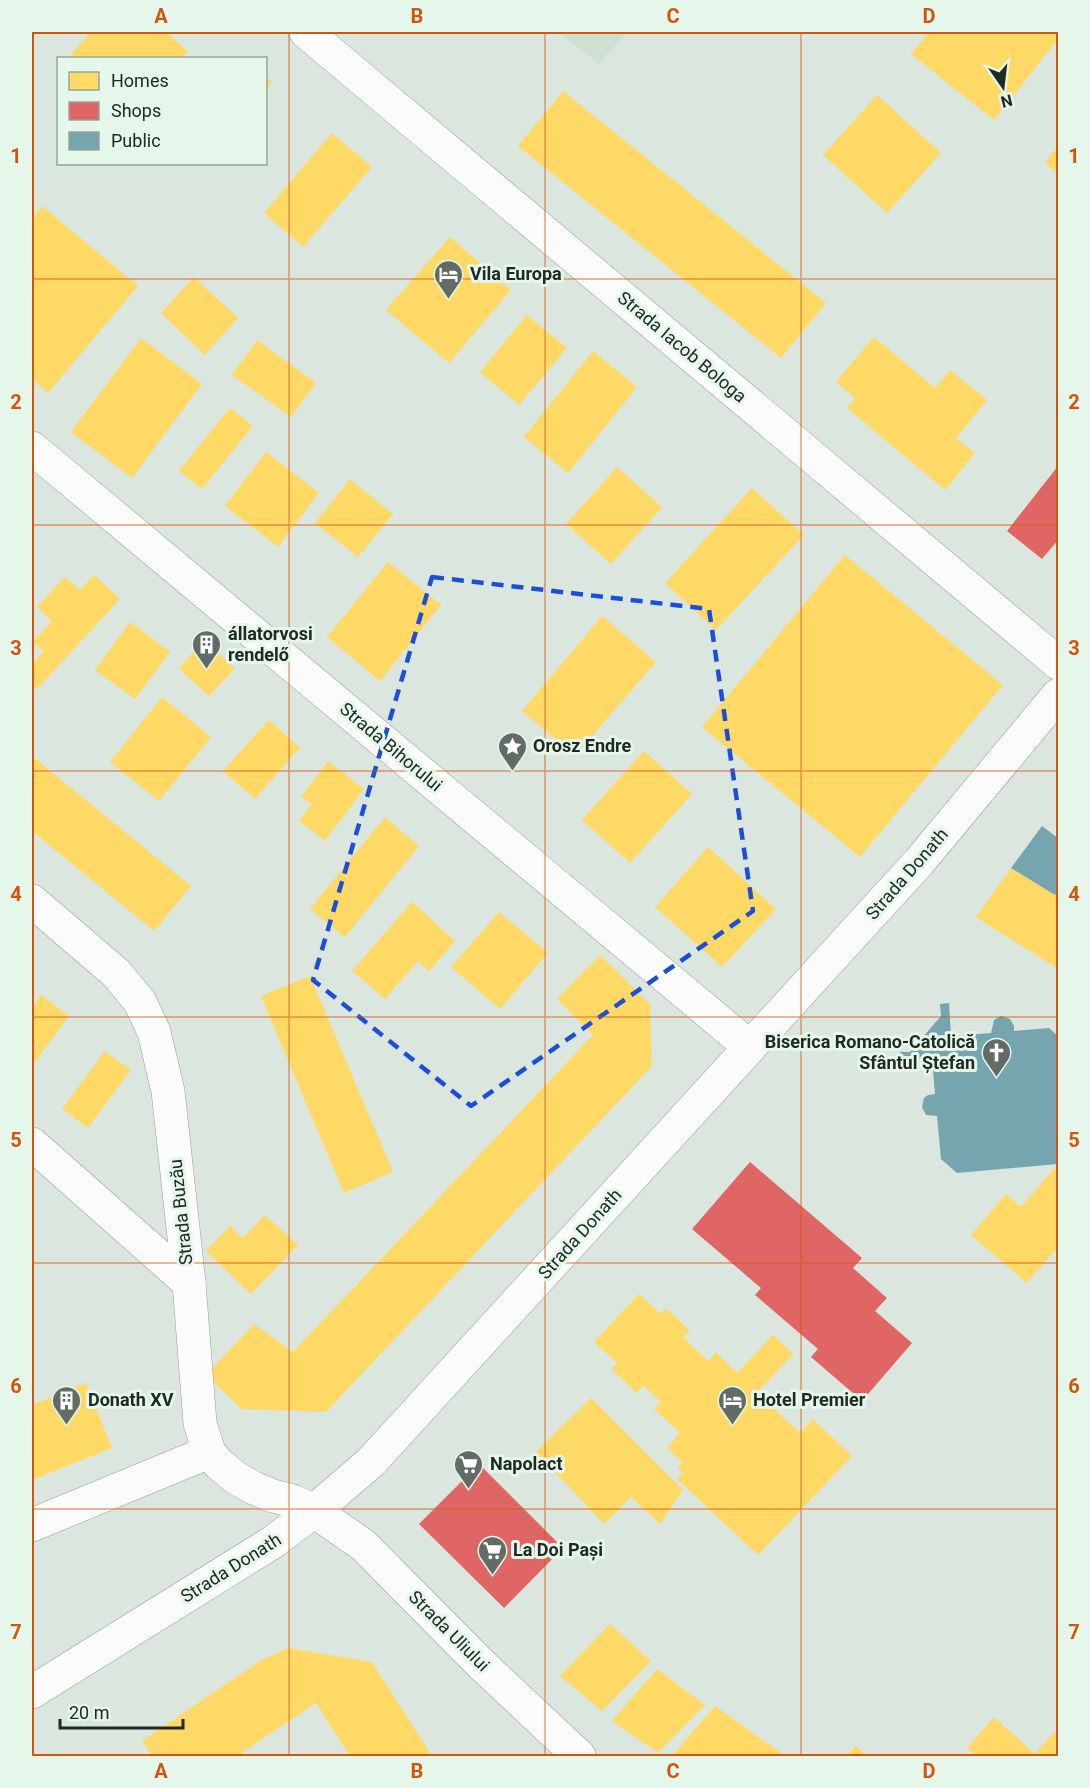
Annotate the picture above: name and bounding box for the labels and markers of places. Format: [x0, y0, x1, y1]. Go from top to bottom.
hotel icon: Vila Europa [433, 258, 465, 300]
place label: Vila Europa [470, 263, 562, 284]
place label: állatorvosi rendelő [228, 623, 313, 665]
building icon: állatorvosi rendelő [191, 628, 223, 670]
place icon: Orosz Endre [496, 730, 528, 772]
place label: Orosz Endre [533, 735, 632, 756]
place label: Biserica Romano-Catolică Sfântul Ștefan [765, 1031, 975, 1074]
church icon: Biserica Romano-Catolică Sfântul Ștefan [980, 1036, 1012, 1078]
building icon: Donath XV [51, 1384, 83, 1426]
hotel icon: Hotel Premier [716, 1384, 748, 1426]
place label: Donath XV [88, 1389, 174, 1410]
place label: Hotel Premier [753, 1389, 866, 1410]
supermarket icon: Napolact [453, 1448, 485, 1490]
place label: Napolact [490, 1453, 562, 1474]
supermarket icon: La Doi Pași [476, 1534, 508, 1576]
place label: La Doi Pași [513, 1539, 603, 1561]

